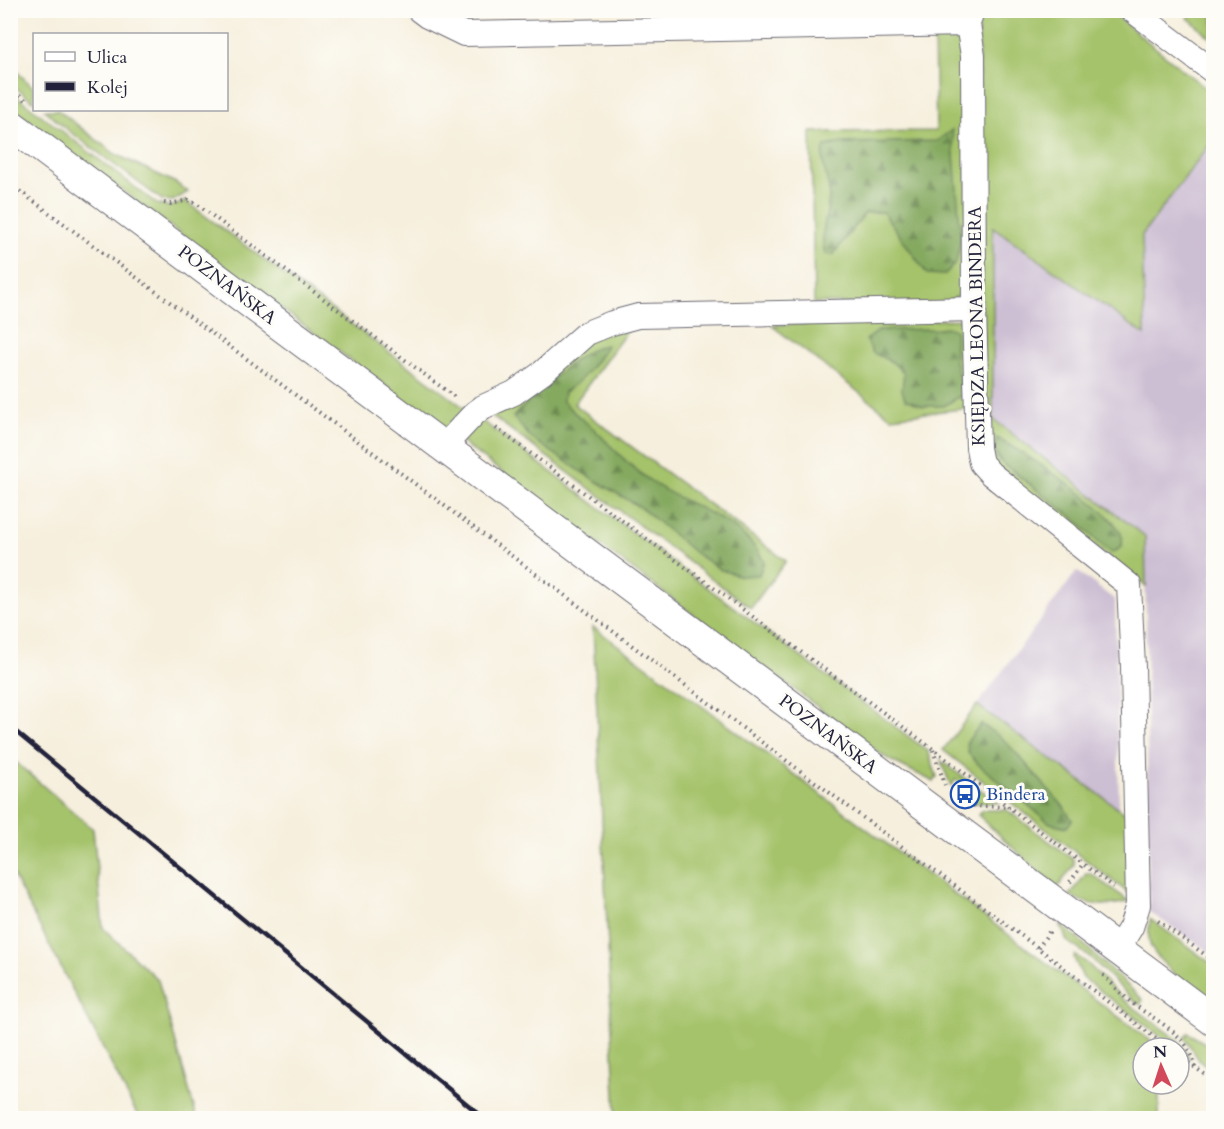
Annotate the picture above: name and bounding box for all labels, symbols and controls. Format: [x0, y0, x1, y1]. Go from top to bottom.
legend [33, 33, 228, 111]
text: Ulica [87, 45, 128, 70]
text: Kolej [87, 75, 128, 100]
street label: KSIĘDZA LEONA BINDERA [962, 206, 992, 446]
street label: POZNAŃSKA [172, 240, 282, 331]
street label: POZNAŃSKA [773, 689, 883, 780]
bus stop icon: Bindera [949, 778, 981, 810]
place label: Bindera [986, 782, 1046, 807]
north arrow [1131, 1036, 1191, 1096]
text: N [1153, 1041, 1168, 1063]

